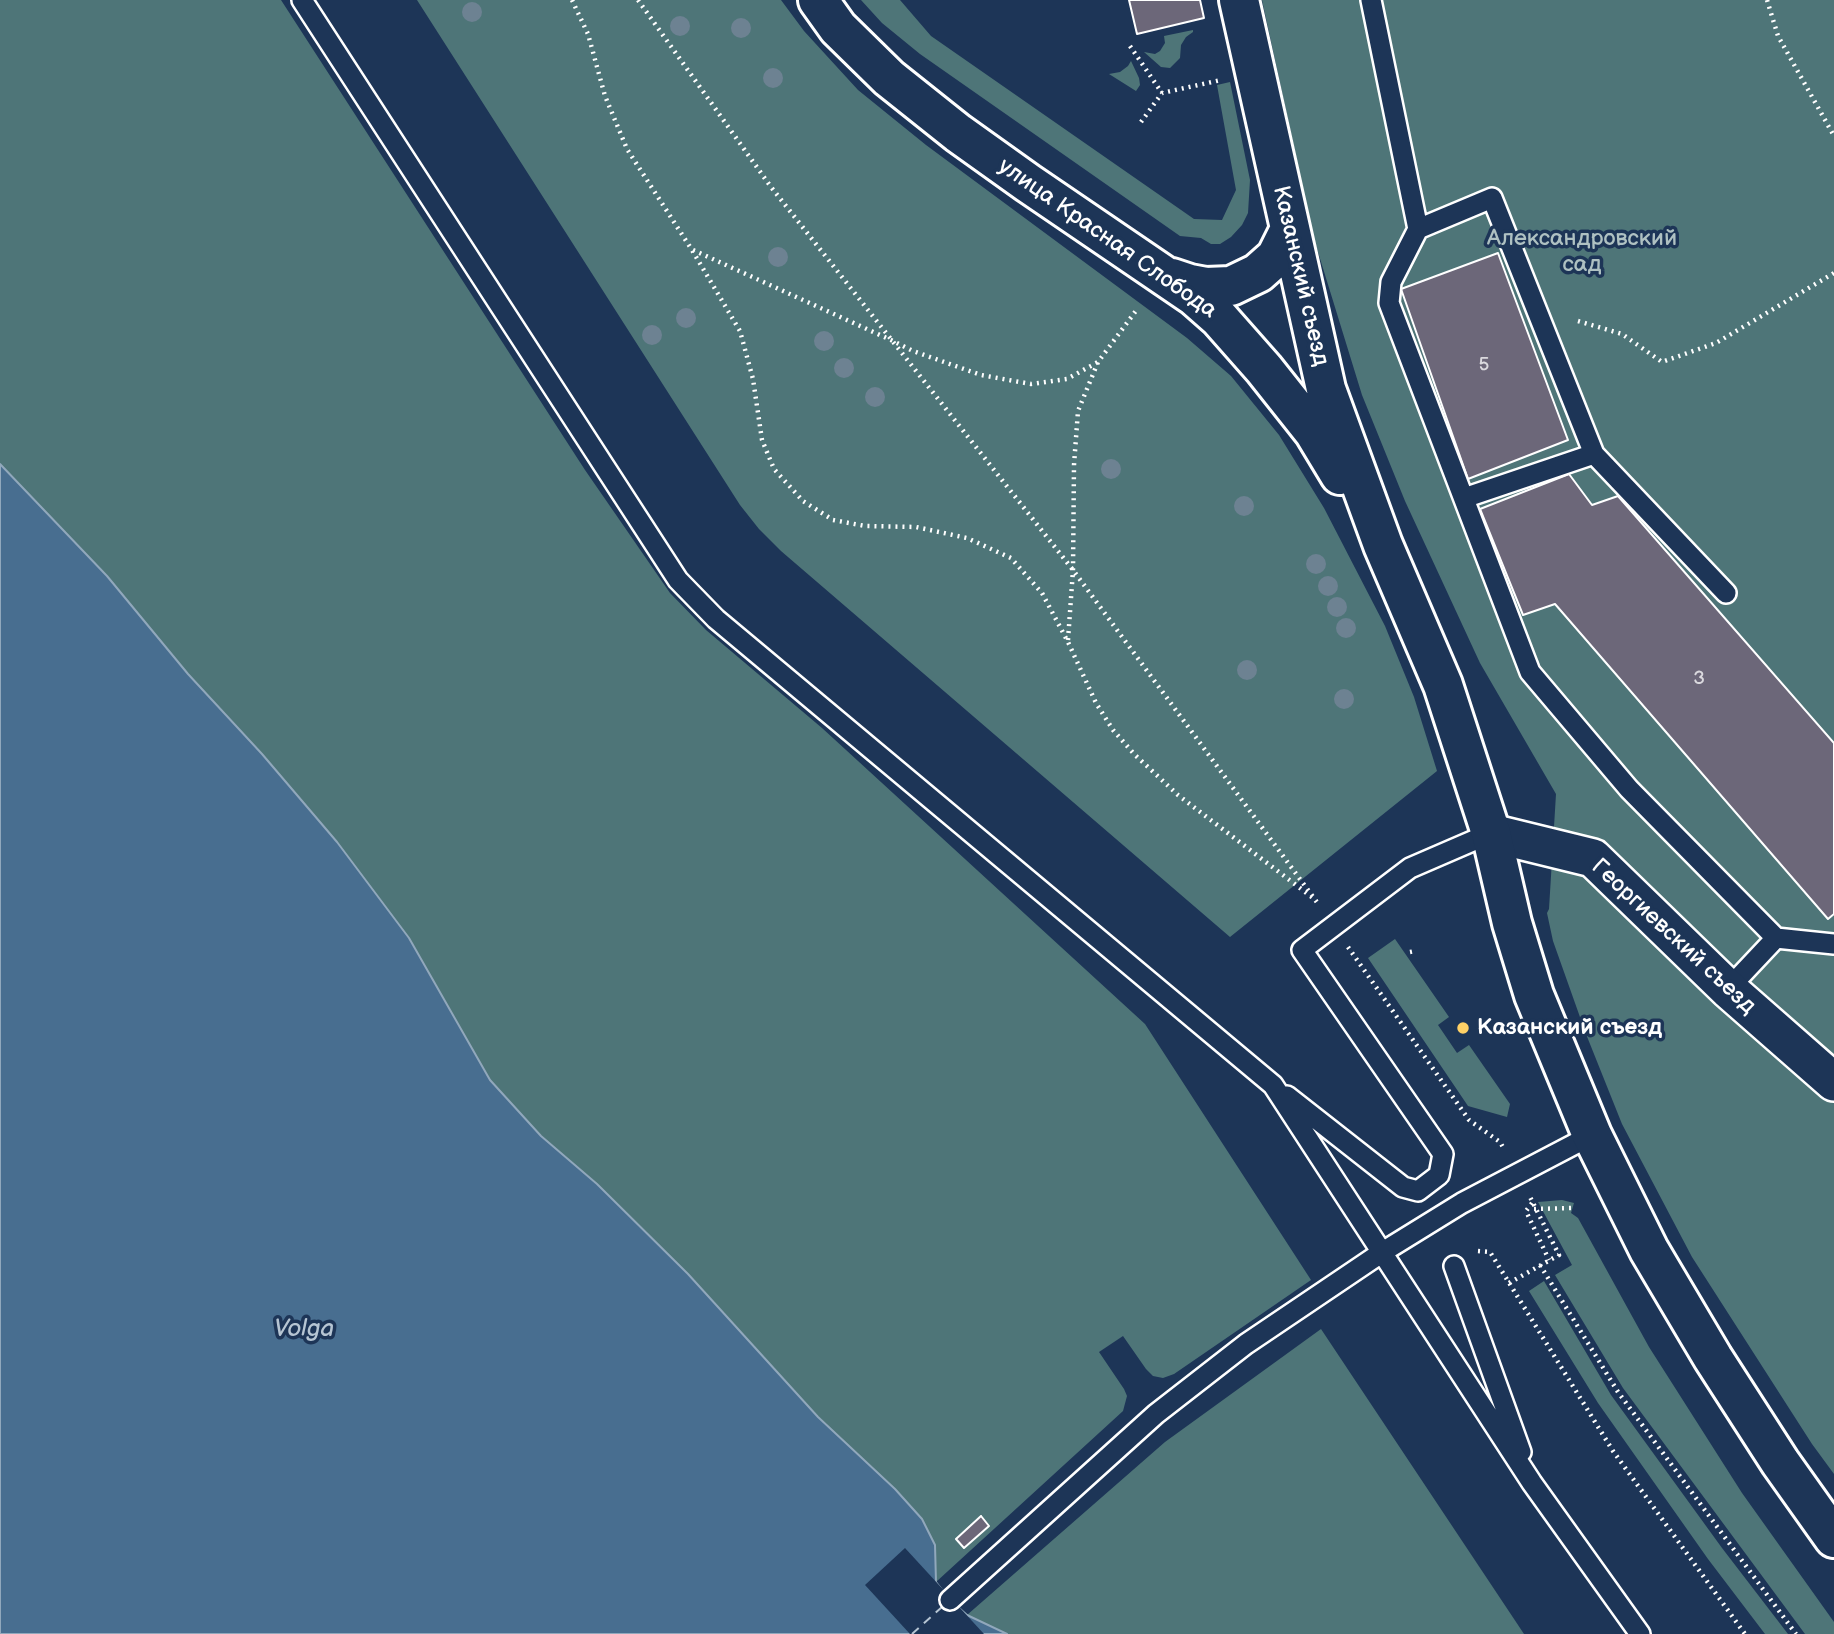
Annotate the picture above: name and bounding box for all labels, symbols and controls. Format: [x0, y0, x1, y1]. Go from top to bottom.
street label: улица Красная Слобода [992, 153, 1222, 325]
street label: Казанский съезд [1266, 183, 1334, 369]
park label: Александровский сад [1487, 225, 1677, 279]
house number: 5 [1479, 354, 1489, 376]
house number: 3 [1693, 668, 1705, 690]
street label: Георгиевский съезд [1585, 854, 1761, 1020]
place label: Казанский съезд [1477, 1014, 1662, 1042]
marker: Казанский съезд [1455, 1020, 1471, 1036]
water label: Volga [274, 1316, 334, 1344]

